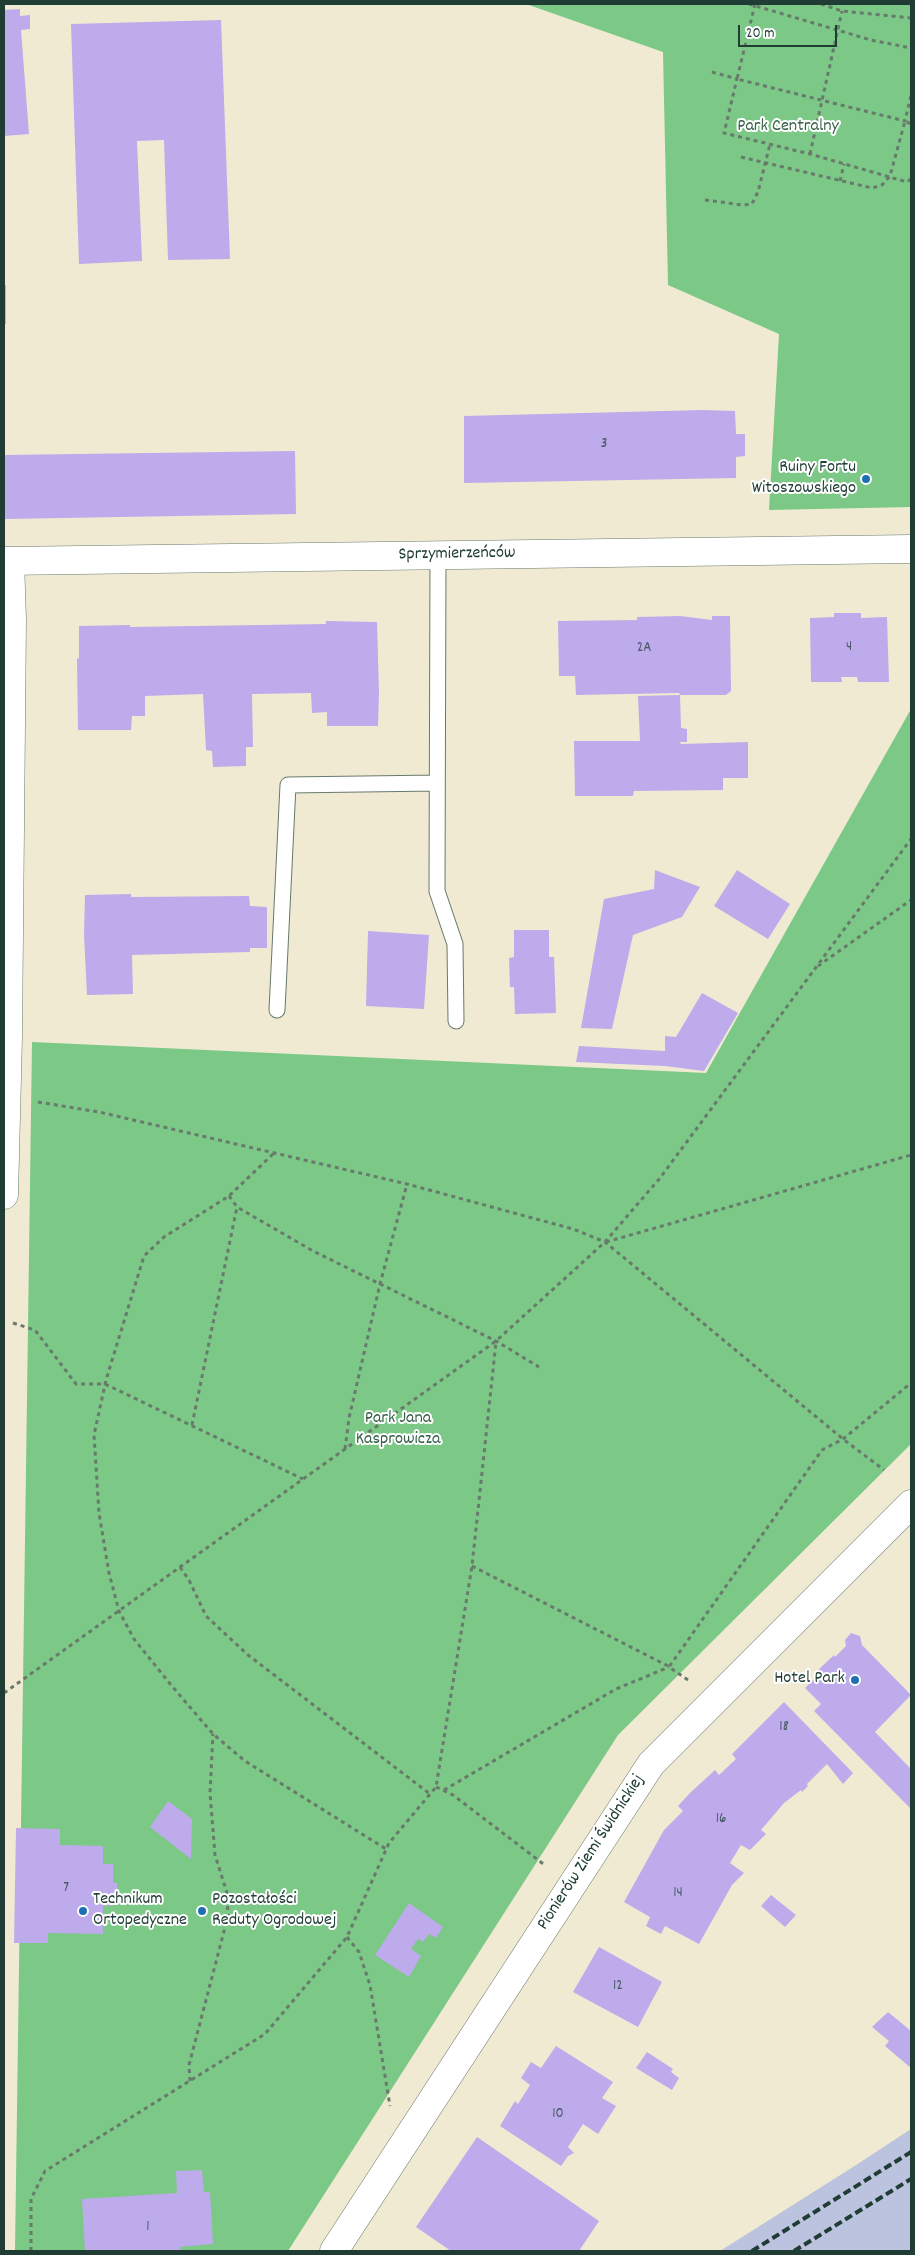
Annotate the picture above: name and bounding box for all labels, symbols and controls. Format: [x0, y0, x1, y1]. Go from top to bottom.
scale bar [740, 15, 839, 47]
text: 20 m [746, 23, 774, 45]
park label: Park Centralny [737, 117, 839, 139]
house number: 3 [601, 436, 607, 454]
place label: Ruiny Fortu Witoszowskiego [752, 458, 856, 500]
marker: Ruiny Fortu Witoszowskiego [860, 473, 872, 485]
street label: Sprzymierzeńców [398, 543, 516, 567]
house number: 4 [846, 639, 852, 657]
house number: 2A [637, 640, 651, 658]
park label: Park Jana Kasprowicza [356, 1409, 440, 1452]
place label: Hotel Park [774, 1669, 845, 1691]
marker: Hotel Park [849, 1674, 861, 1686]
house number: 18 [779, 1719, 789, 1737]
street label: Pionierów Ziemi Świdnickiej [534, 1771, 650, 1935]
house number: 16 [716, 1811, 726, 1829]
house number: 7 [63, 1880, 69, 1898]
house number: 14 [673, 1885, 683, 1903]
place label: Technikum Ortopedyczne [93, 1890, 187, 1932]
place label: Pozostałości Reduty Ogrodowej [212, 1890, 337, 1932]
marker: Technikum Ortopedyczne [77, 1905, 89, 1917]
marker: Pozostałości Reduty Ogrodowej [196, 1905, 208, 1917]
house number: 12 [613, 1978, 623, 1996]
house number: 10 [552, 2106, 564, 2124]
house number: 1 [146, 2219, 150, 2237]

